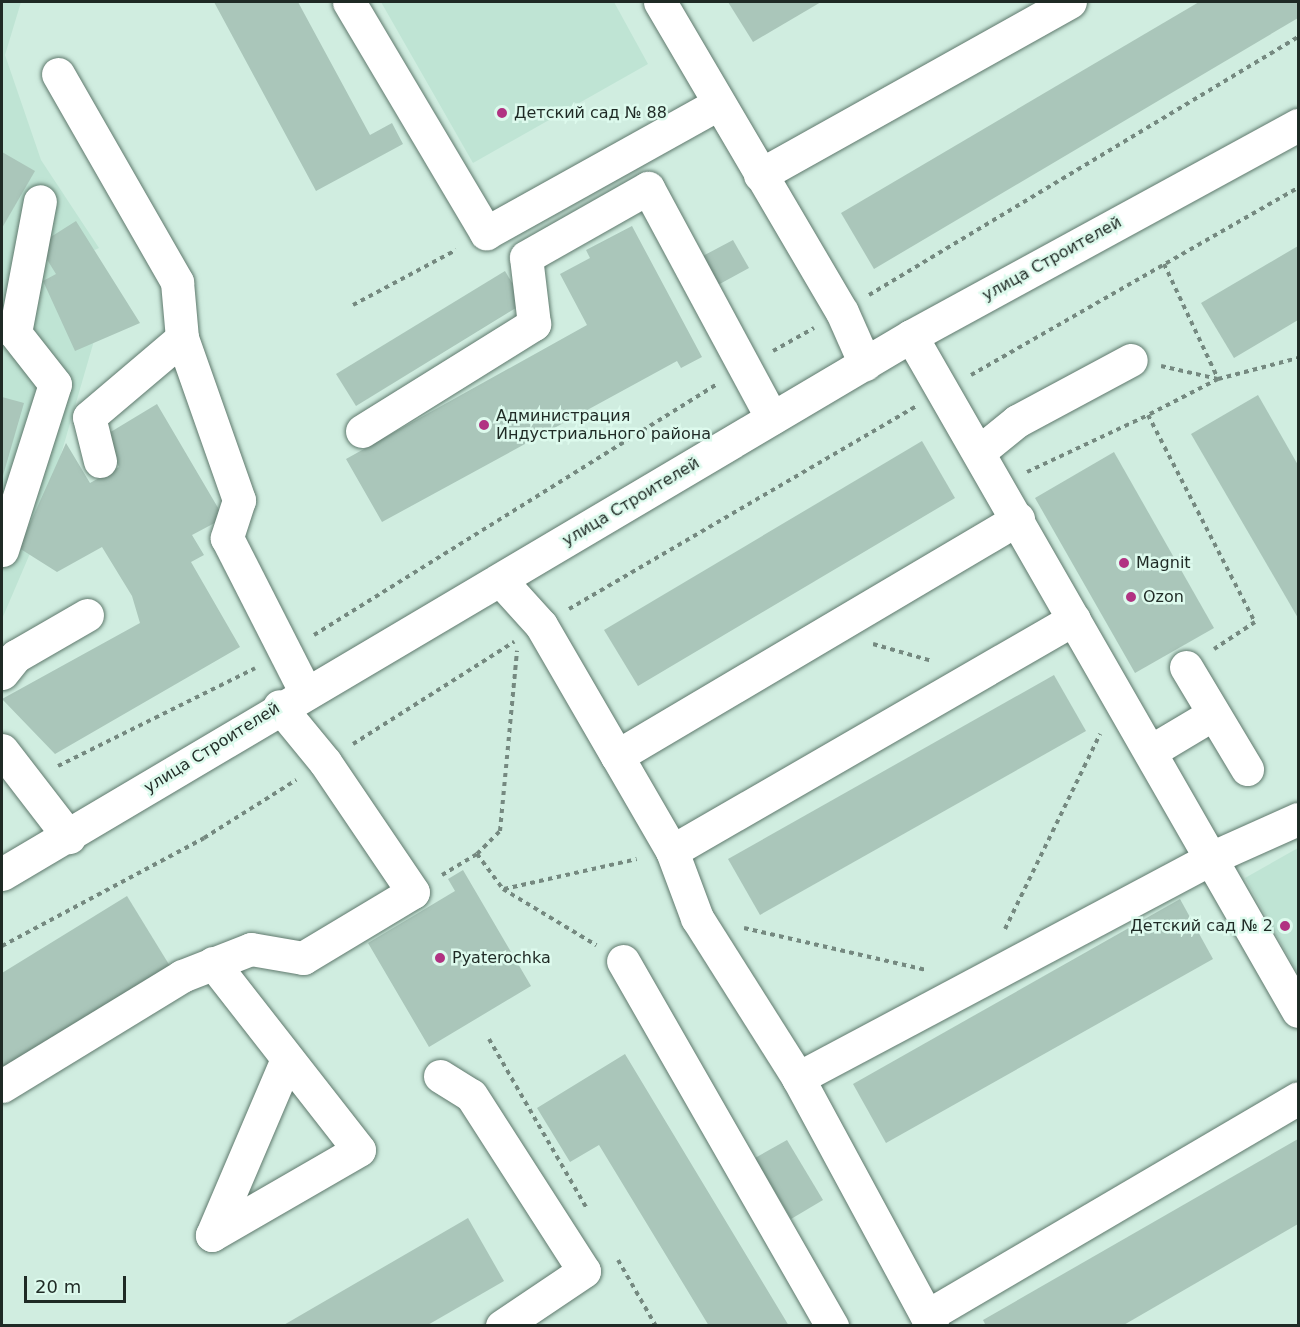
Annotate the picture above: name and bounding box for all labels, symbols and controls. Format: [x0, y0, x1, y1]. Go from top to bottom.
place label: Детский сад № 88 [514, 103, 667, 123]
marker: Детский сад № 88 [495, 106, 509, 120]
street label: улица Строителей [979, 213, 1125, 305]
place label: Администрация Индустриального района [496, 406, 711, 444]
marker: Администрация Индустриального района [477, 418, 491, 432]
street label: улица Строителей [559, 454, 703, 550]
place label: Magnit [1136, 553, 1191, 573]
marker: Magnit [1117, 556, 1131, 570]
place label: Ozon [1143, 587, 1184, 607]
marker: Ozon [1124, 590, 1138, 604]
street label: улица Строителей [141, 698, 283, 798]
place label: Детский сад № 2 [1130, 916, 1273, 936]
marker: Детский сад № 2 [1278, 919, 1292, 933]
place label: Pyaterochka [452, 948, 551, 968]
marker: Pyaterochka [433, 951, 447, 965]
scale bar [27, 1264, 129, 1302]
text: 20 m [35, 1276, 81, 1297]

